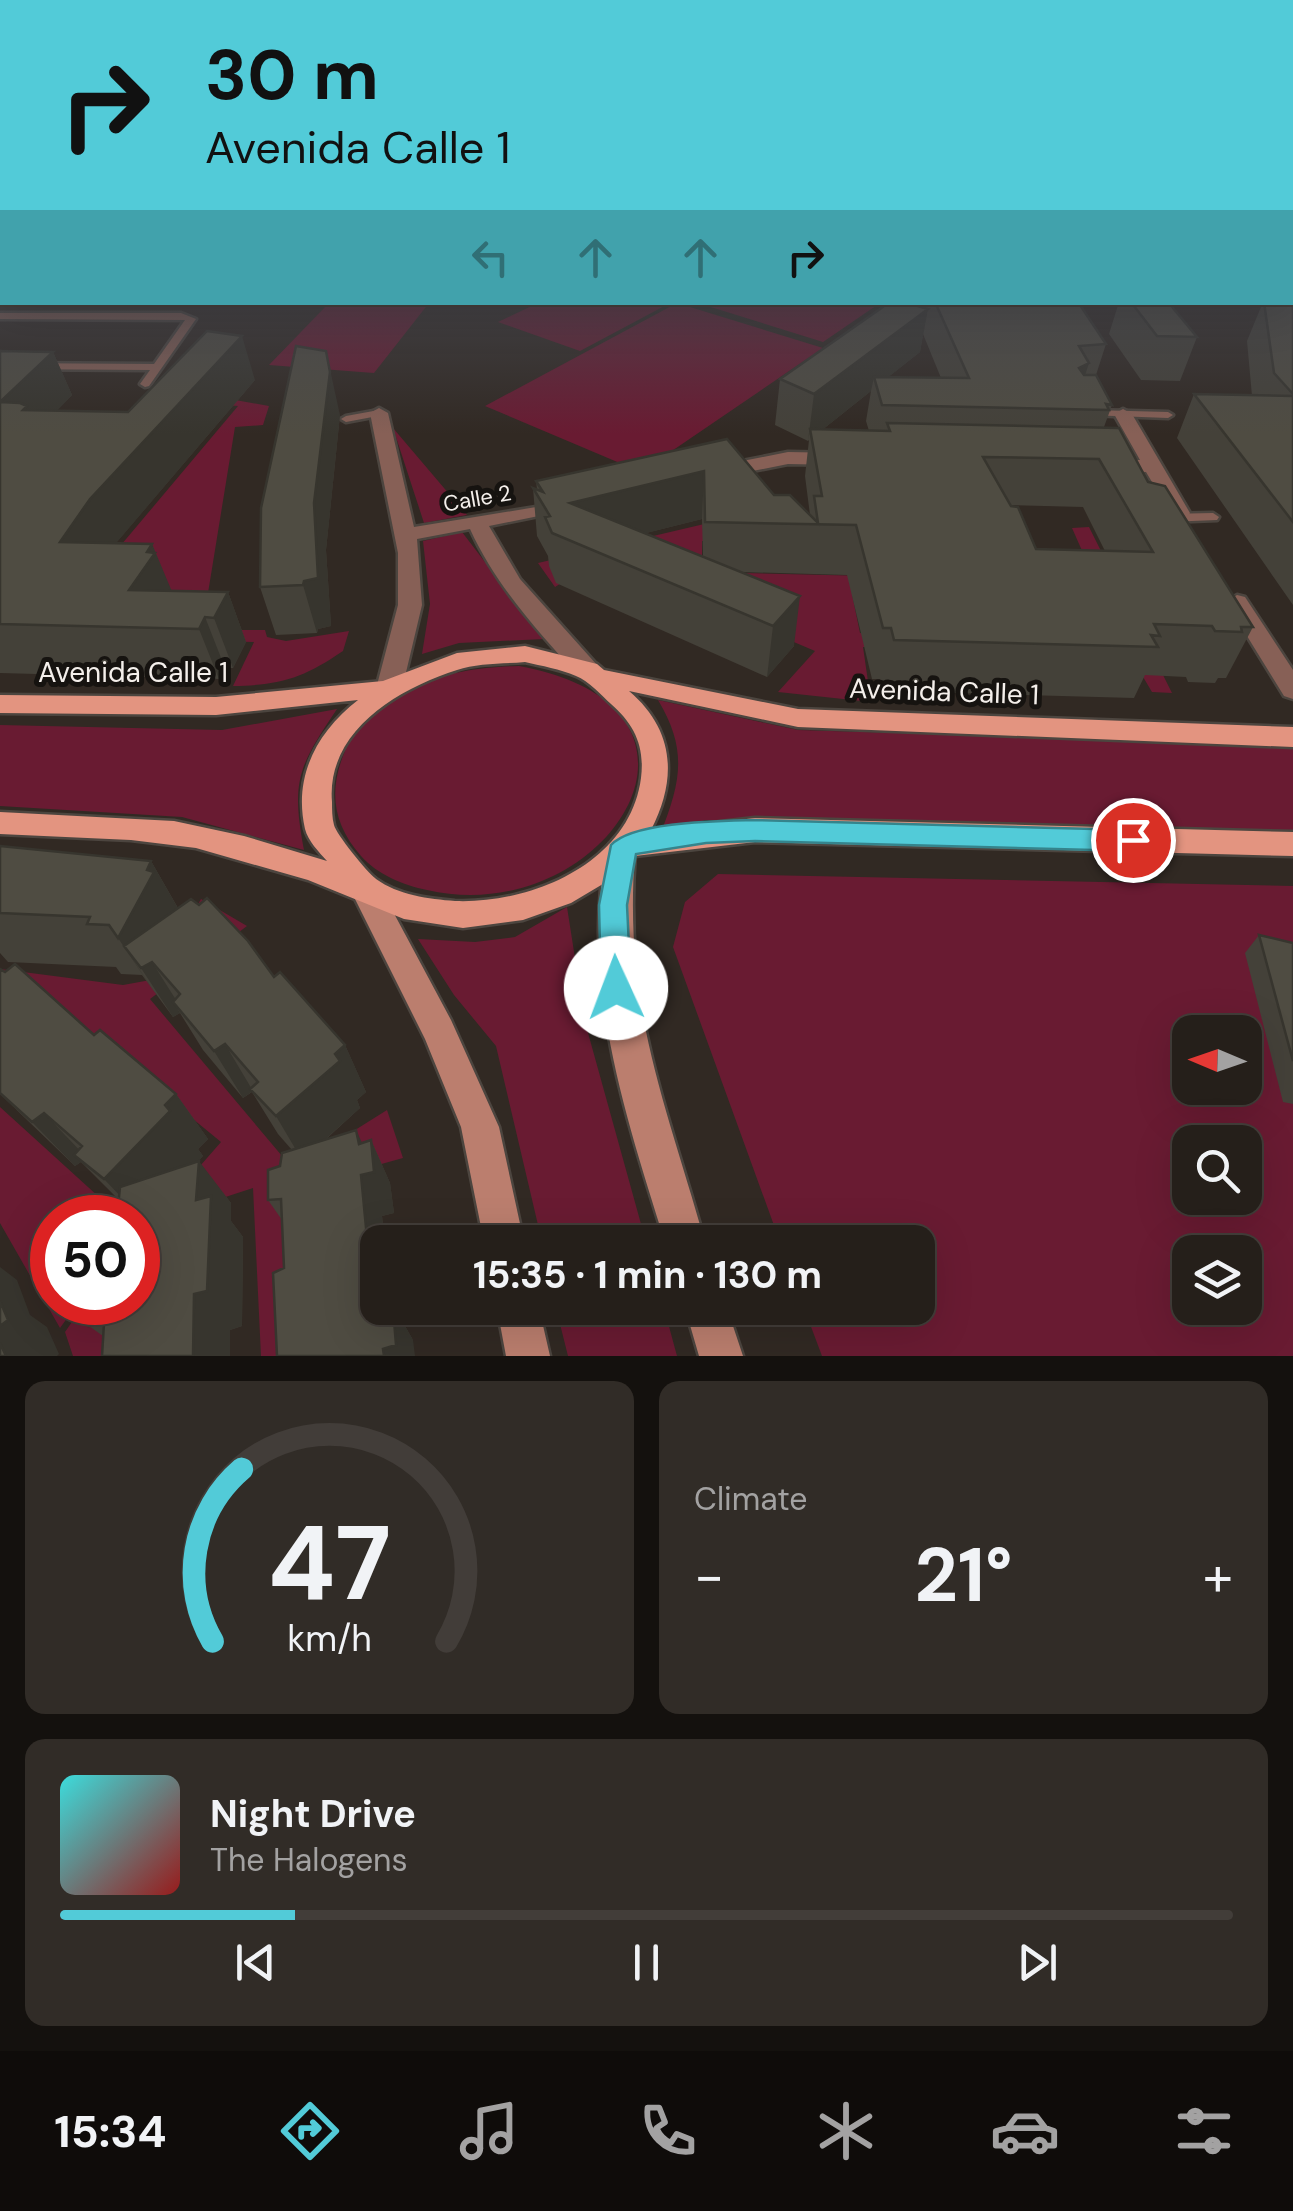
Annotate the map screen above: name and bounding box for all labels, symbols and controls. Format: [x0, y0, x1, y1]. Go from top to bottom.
text: 30 m [205, 30, 379, 121]
icon: right [40, 40, 170, 170]
text: Avenida Calle 1 [205, 118, 510, 177]
icon: left [463, 230, 518, 285]
icon: ahead [568, 230, 623, 285]
icon: ahead [673, 230, 728, 285]
icon: right [778, 230, 833, 285]
street label: Calle 2 [441, 478, 513, 519]
street label: Avenida Calle 1 [38, 654, 228, 691]
street label: Avenida Calle 1 [848, 670, 1040, 713]
pin [1091, 798, 1176, 883]
icon: arrive [1106, 813, 1161, 868]
position arrow [564, 936, 668, 1040]
north arrow [1172, 1015, 1262, 1105]
map controls [1172, 1015, 1262, 1325]
button: search [1172, 1125, 1262, 1215]
speed limit sign: 50 [30, 1195, 160, 1325]
button: layers [1172, 1235, 1262, 1325]
text: 15:35 · 1 min · 130 m [473, 1250, 822, 1300]
text: Climate [694, 1478, 808, 1520]
text: 47 [268, 1496, 391, 1631]
text: 21° [915, 1527, 1012, 1624]
text: − [694, 1540, 724, 1612]
text: + [1203, 1540, 1233, 1612]
text: km/h [287, 1616, 372, 1662]
text: Night Drive [210, 1789, 416, 1839]
text: The Halogens [210, 1839, 408, 1881]
icon: previous [228, 1935, 283, 1990]
icon: pause [619, 1935, 674, 1990]
icon: next [1010, 1935, 1065, 1990]
icon: directions [275, 2096, 345, 2166]
icon: music [454, 2096, 524, 2166]
icon: phone [633, 2096, 703, 2166]
icon: climate [811, 2096, 881, 2166]
icon: car [990, 2096, 1060, 2166]
icon: filters [1169, 2096, 1239, 2166]
text: 15:34 [54, 2102, 167, 2161]

